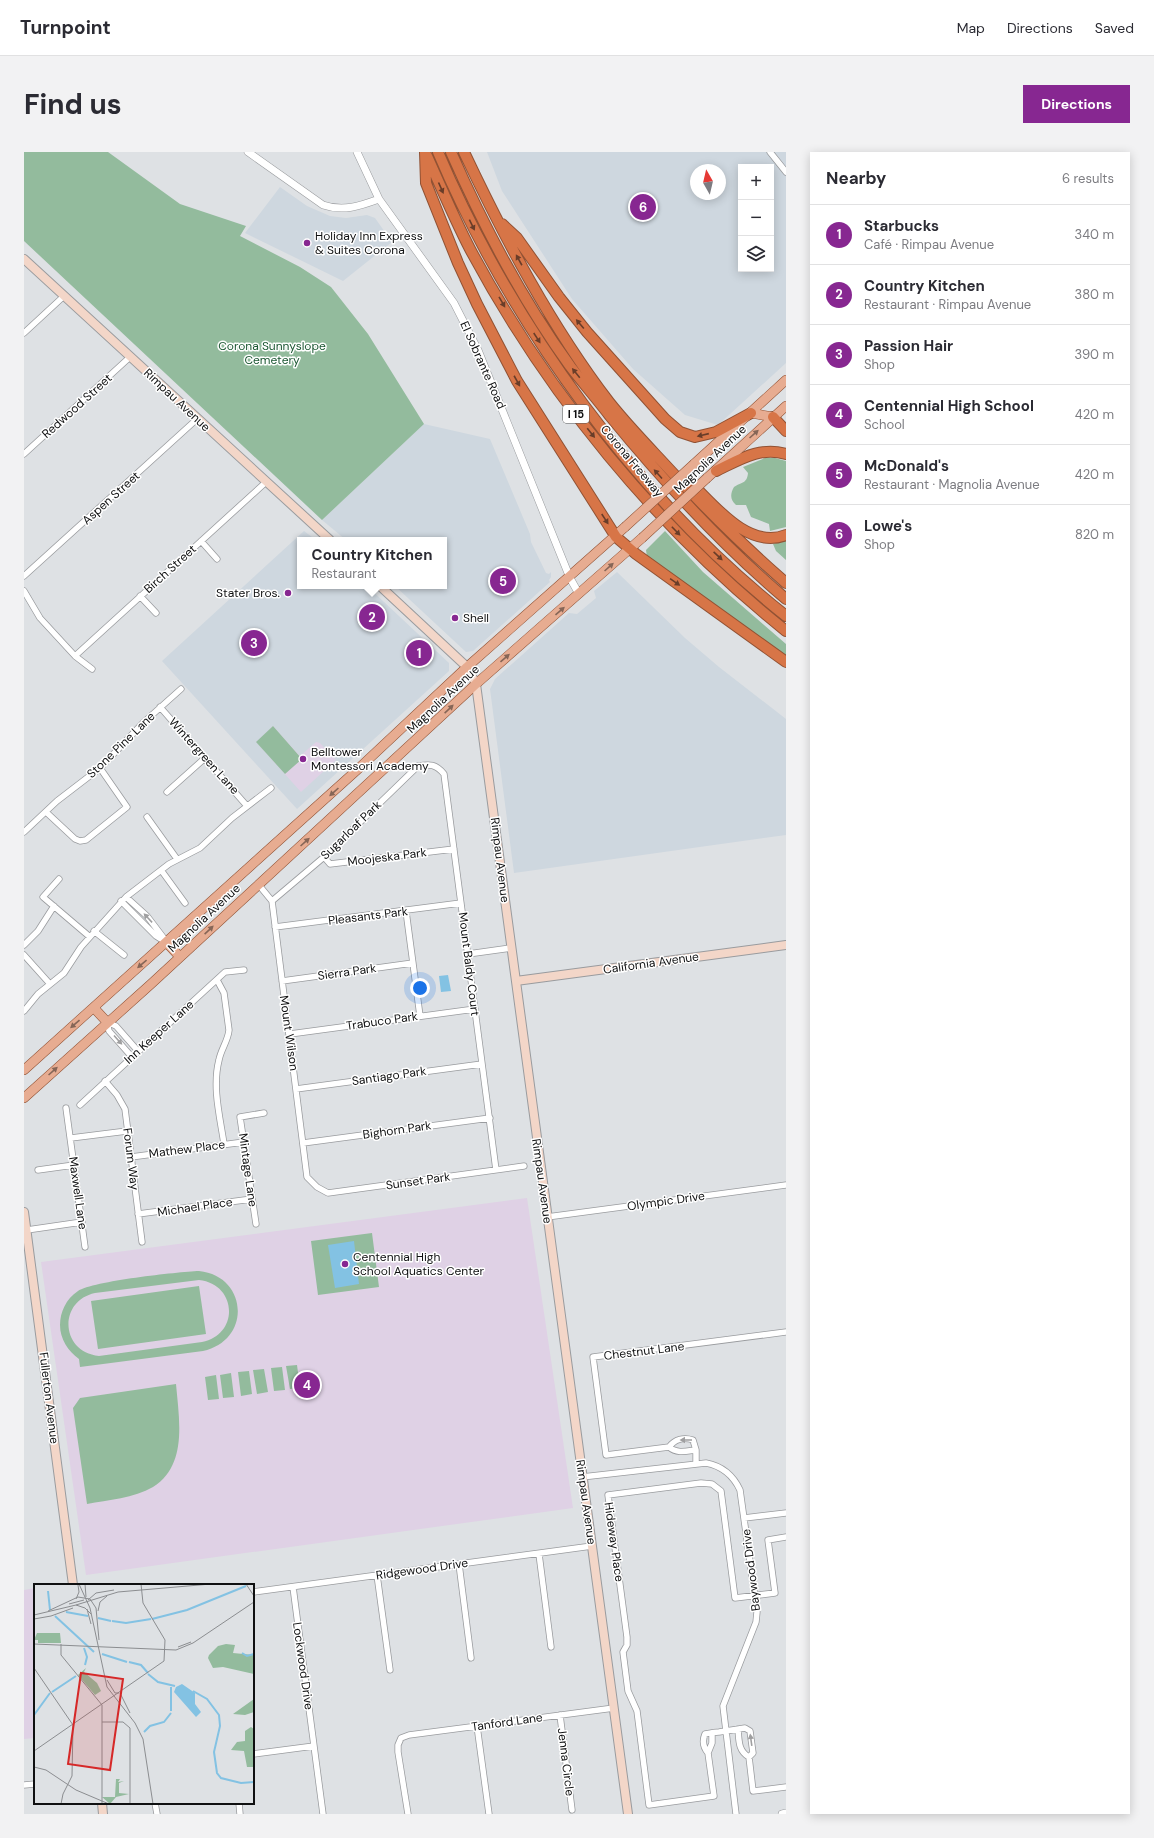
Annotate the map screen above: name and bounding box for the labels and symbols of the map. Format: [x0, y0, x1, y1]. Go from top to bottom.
north arrow [690, 164, 726, 200]
one-way arrow [438, 182, 444, 193]
pin: 6 [630, 192, 656, 222]
one-way arrow [469, 220, 475, 231]
place label: Holiday Inn Express & Suites Corona [315, 228, 423, 258]
marker: Holiday Inn Express & Suites Corona [302, 238, 312, 248]
one-way arrow [516, 254, 522, 266]
one-way arrow [498, 297, 506, 307]
one-way arrow [576, 318, 585, 329]
street label: El Sobrante Road [456, 319, 510, 411]
one-way arrow [534, 332, 541, 343]
park label: Corona Sunnyslope Cemetery [218, 338, 326, 368]
street label: Rimpau Avenue [140, 365, 214, 435]
one-way arrow [572, 368, 580, 379]
street label: Redwood Street [39, 370, 116, 442]
one-way arrow [514, 375, 520, 387]
road number: I 15 [563, 405, 589, 423]
street label: Magnolia Avenue [670, 421, 750, 497]
street label: Corona Freeway [597, 422, 667, 501]
one-way arrow [586, 427, 595, 438]
one-way arrow [749, 430, 759, 439]
one-way arrow [697, 433, 710, 439]
street label: Aspen Street [79, 468, 143, 528]
one-way arrow [654, 469, 663, 479]
one-way arrow [601, 514, 609, 524]
one-way arrow [671, 526, 681, 536]
street label: Birch Street [140, 541, 200, 597]
one-way arrow [713, 551, 722, 560]
one-way arrow [605, 563, 614, 572]
pin: 5 [490, 566, 516, 596]
one-way arrow [670, 578, 680, 586]
place label: Stater Bros. [216, 585, 280, 601]
marker: Stater Bros. [283, 588, 293, 598]
pin: 2 [359, 602, 385, 632]
one-way arrow [555, 606, 565, 615]
place label: Shell [463, 610, 489, 626]
marker: Shell [450, 613, 460, 623]
pin: 3 [241, 628, 267, 658]
pin: 1 [406, 638, 432, 668]
one-way arrow [501, 654, 510, 663]
street label: Magnolia Avenue [403, 661, 483, 737]
one-way arrow [444, 704, 454, 714]
street label: Stone Pine Lane [83, 708, 159, 782]
street label: Wintergreen Lane [165, 714, 243, 798]
place label: Belltower Montessori Academy [311, 744, 429, 774]
marker: Belltower Montessori Academy [298, 754, 308, 764]
one-way arrow [329, 787, 338, 796]
street label: Sugarloaf Park [317, 797, 385, 863]
street label: Rimpau Avenue [487, 817, 513, 904]
one-way arrow [300, 838, 309, 847]
street label: Moojeska Park [347, 844, 427, 870]
street label: Magnolia Avenue [164, 880, 244, 956]
street label: Pleasants Park [327, 903, 409, 929]
street label: Mount Baldy Court [455, 911, 483, 1017]
one-way arrow [144, 913, 153, 923]
one-way arrow [204, 925, 214, 935]
street label: California Avenue [602, 948, 700, 978]
one-way arrow [137, 960, 147, 969]
street label: Sierra Park [317, 960, 377, 984]
your location [410, 978, 430, 998]
street label: Mount Wilson [276, 994, 302, 1072]
street label: Inn Keeper Lane [121, 996, 197, 1068]
street label: Trabuco Park [345, 1008, 419, 1034]
one-way arrow [70, 1019, 81, 1028]
one-way arrow [113, 1035, 122, 1046]
street label: Santiago Park [351, 1063, 427, 1089]
one-way arrow [48, 1067, 58, 1076]
street label: Bighorn Park [362, 1117, 432, 1143]
street label: Forum Way [119, 1127, 143, 1191]
street label: Mintage Lane [235, 1132, 261, 1208]
street label: Mathew Place [148, 1136, 226, 1162]
street label: Rimpau Avenue [528, 1138, 556, 1225]
street label: Maxwell Lane [65, 1156, 91, 1231]
street label: Sunset Park [385, 1169, 451, 1193]
street label: Olympic Drive [626, 1188, 706, 1214]
street label: Michael Place [156, 1194, 234, 1220]
place label: Centennial High School Aquatics Center [353, 1249, 485, 1279]
marker: Centennial High School Aquatics Center [340, 1259, 350, 1269]
street label: Chestnut Lane [603, 1338, 685, 1364]
street label: Fullerton Avenue [35, 1351, 63, 1445]
pin: 4 [294, 1370, 320, 1400]
one-way arrow [679, 1437, 692, 1443]
street label: Rimpau Avenue [572, 1459, 600, 1546]
street label: Hideway Place [601, 1501, 628, 1583]
street label: Baywood Drive [738, 1528, 764, 1612]
street label: Ridgewood Drive [375, 1555, 469, 1583]
inset map [34, 1584, 254, 1804]
street label: Lockwood Drive [289, 1621, 317, 1711]
street label: Tanford Lane [470, 1709, 544, 1735]
street label: Jenna Circle [554, 1727, 578, 1797]
one-way arrow [748, 1734, 754, 1746]

